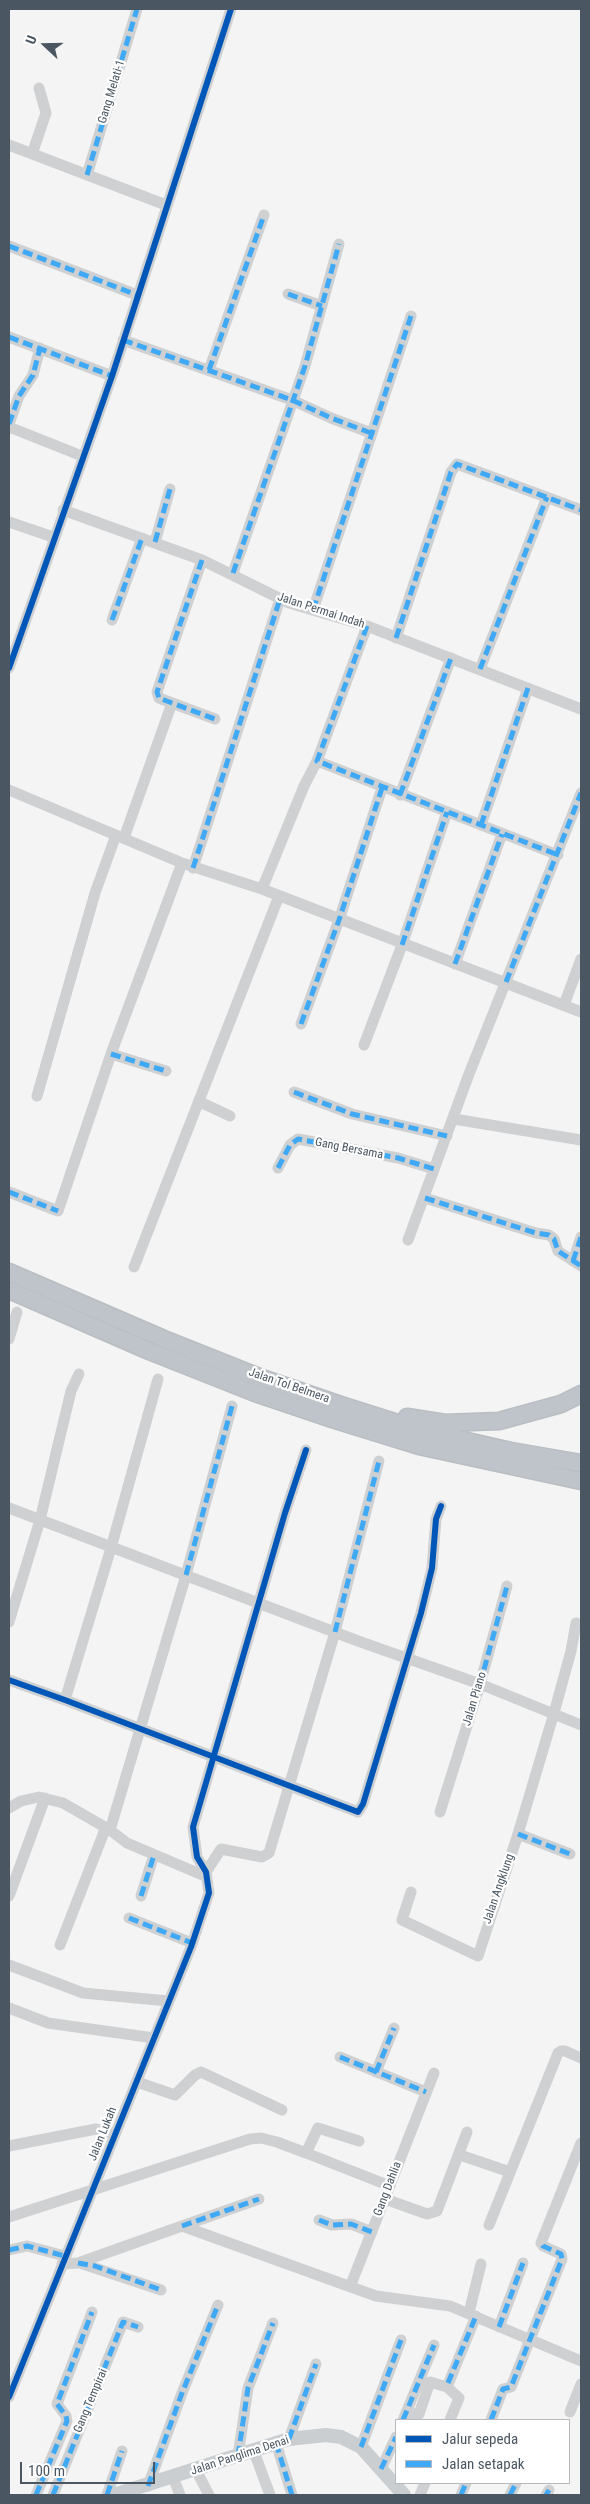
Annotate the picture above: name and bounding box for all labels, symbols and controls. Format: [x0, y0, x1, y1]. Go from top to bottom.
north arrow [20, 20, 70, 70]
text: U [22, 33, 40, 46]
street label: Gang Melati-1 [96, 58, 128, 126]
street label: Jalan Permai Indah [275, 590, 367, 632]
street label: Gang Bersama [314, 1135, 384, 1163]
street label: Jalan Tol Belmera [247, 1365, 331, 1407]
street label: Jalan Piano [460, 1670, 490, 1728]
street label: Jalan Angklung [480, 1852, 518, 1926]
street label: Jalan Lukah [86, 2105, 120, 2163]
street label: Gang Dahlia [371, 2160, 405, 2218]
street label: Gang Tempirai [71, 2367, 111, 2435]
legend [395, 2419, 570, 2484]
text: Jalur sepeda [442, 2430, 518, 2448]
street label: Jalan Panglima Denai [189, 2433, 291, 2479]
scale bar [22, 2452, 158, 2484]
text: Jalan setapak [442, 2455, 525, 2473]
text: 100 m [28, 2462, 65, 2480]

